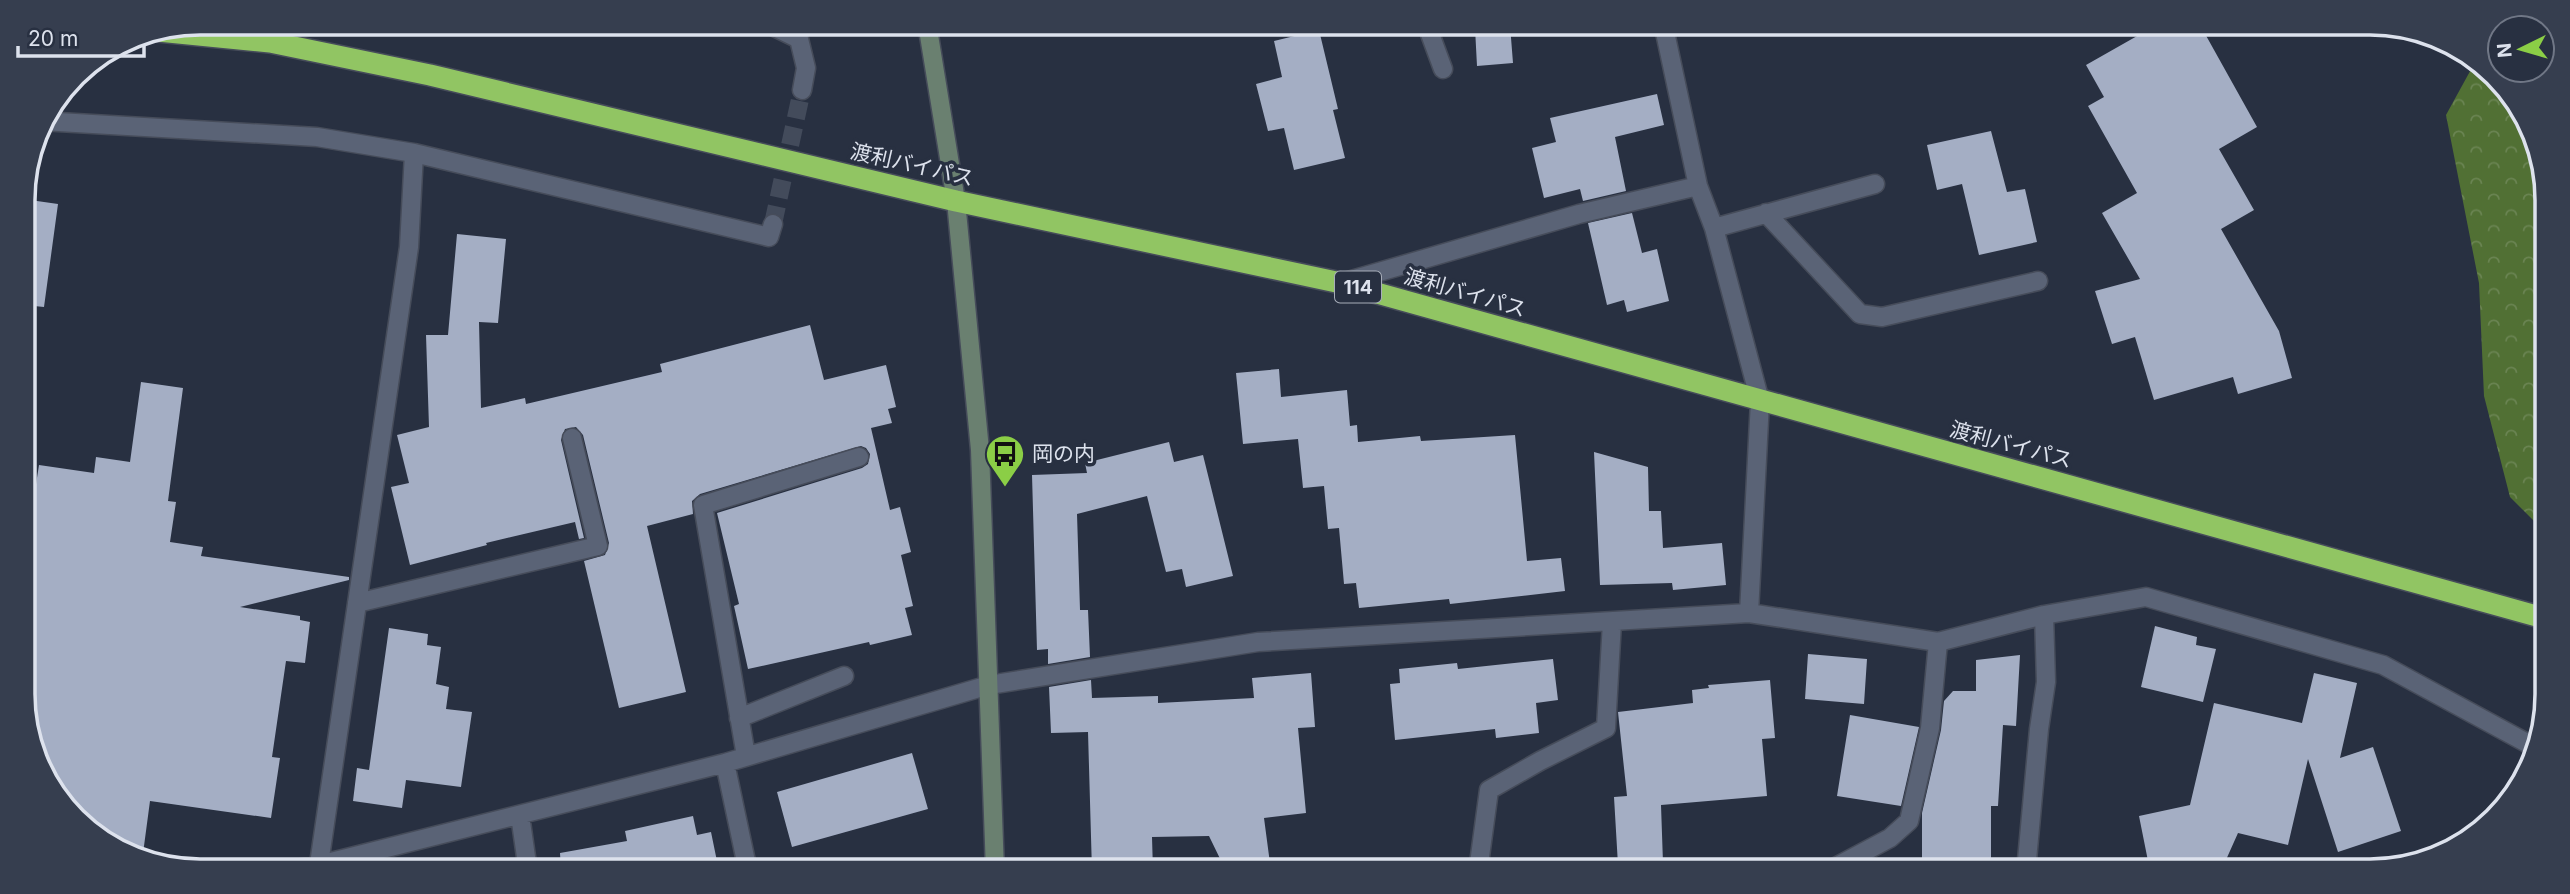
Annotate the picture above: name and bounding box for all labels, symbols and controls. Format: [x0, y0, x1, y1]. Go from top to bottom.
scale bar [18, 14, 144, 58]
north arrow [2486, 14, 2556, 84]
text: 20 m [28, 26, 78, 51]
text: N [2492, 42, 2517, 59]
street label: 渡利バイパス [848, 138, 976, 191]
street label: 渡利バイパス [1401, 263, 1529, 322]
road number: 114 [1335, 272, 1381, 302]
street label: 渡利バイパス [1947, 416, 2075, 473]
bus stop icon: 岡の内 [984, 433, 1026, 488]
place label: 岡の内 [1032, 441, 1095, 466]

